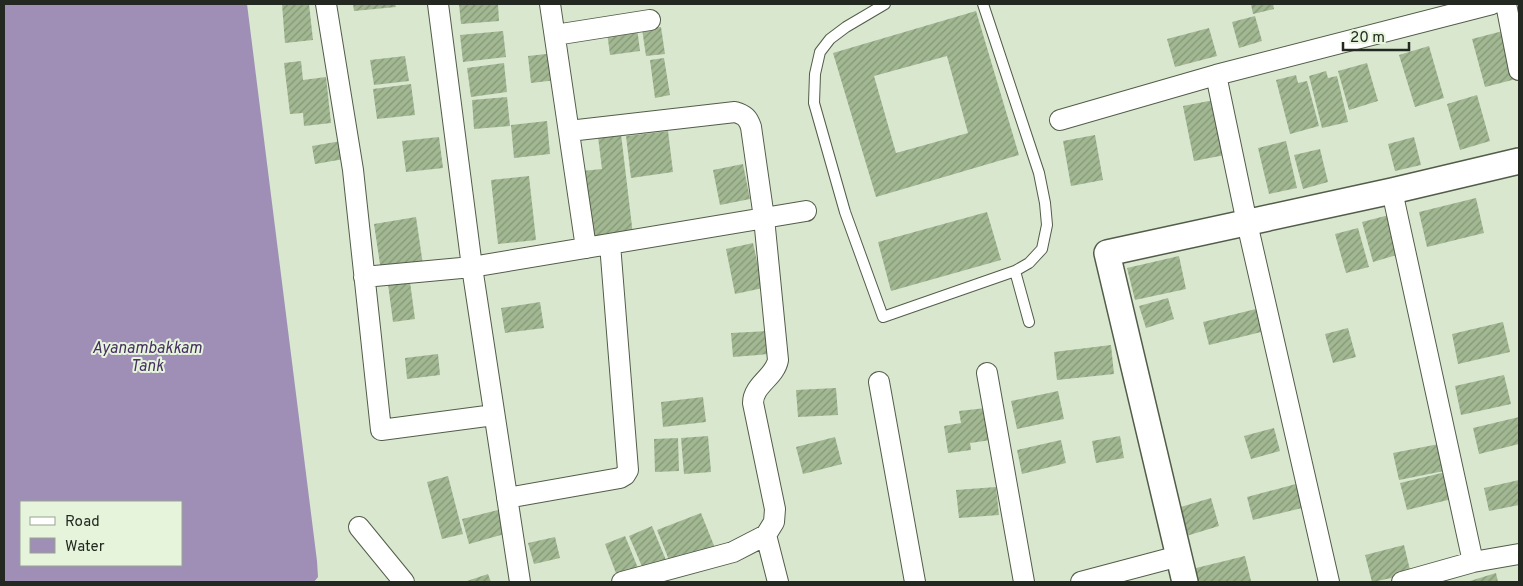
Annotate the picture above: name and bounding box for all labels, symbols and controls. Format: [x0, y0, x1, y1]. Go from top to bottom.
scale bar [1343, 20, 1409, 52]
text: 20 m [1350, 29, 1385, 48]
water label: Ayanambakkam Tank [92, 339, 202, 377]
legend [20, 501, 182, 566]
text: Road [65, 513, 100, 532]
text: Water [65, 538, 105, 557]

